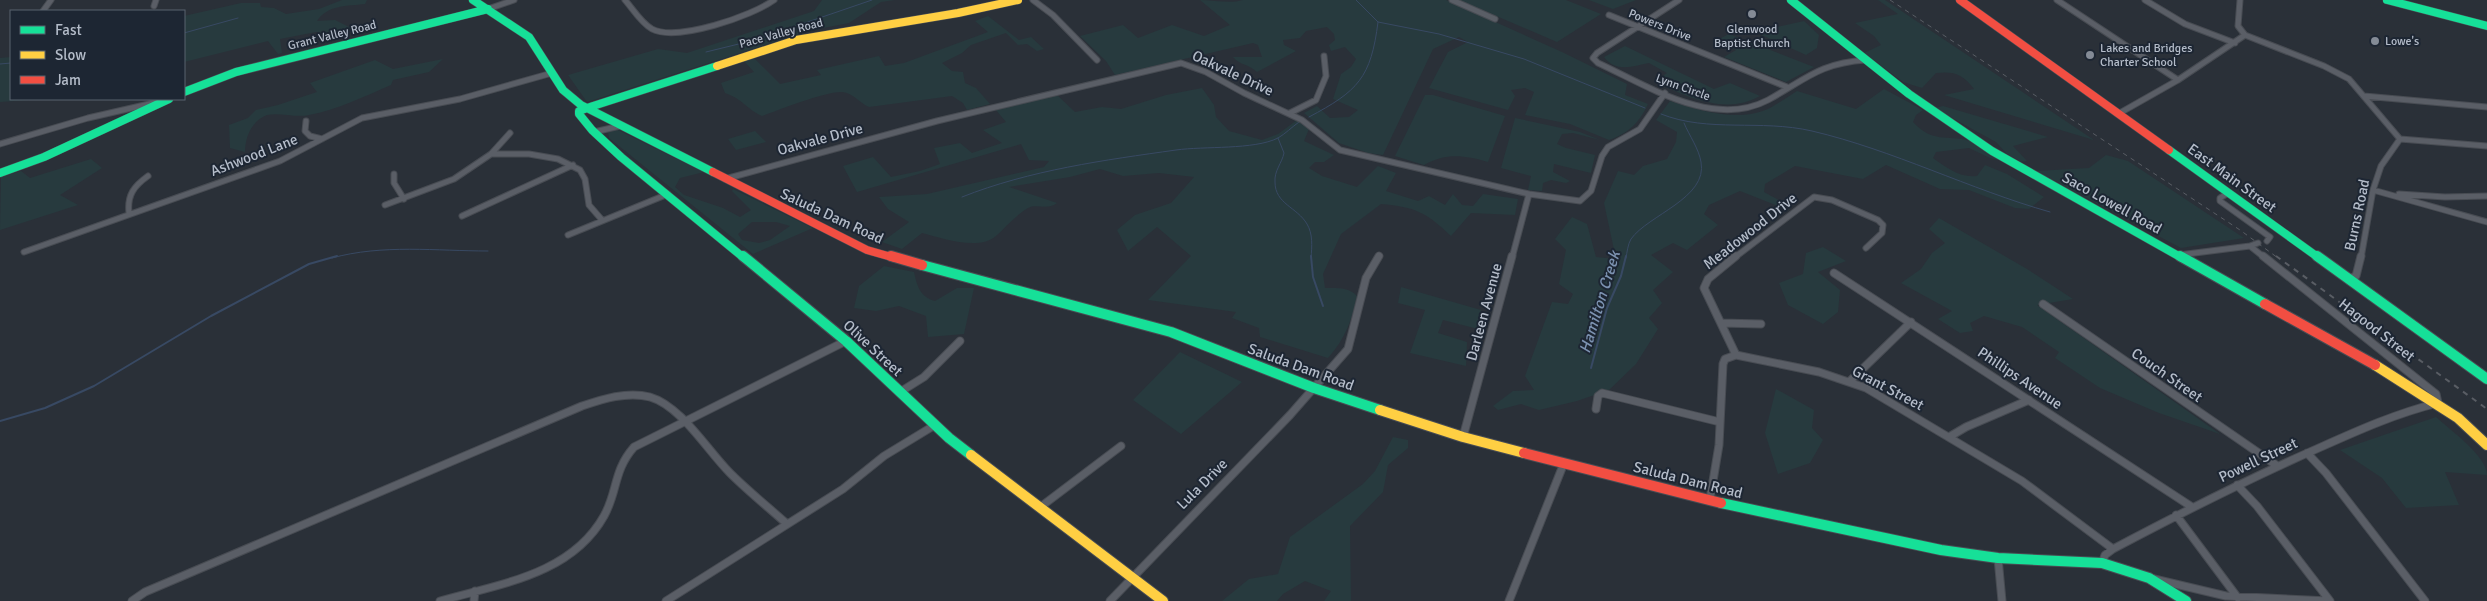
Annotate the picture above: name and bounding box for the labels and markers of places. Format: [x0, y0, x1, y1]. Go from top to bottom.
marker: Glenwood Baptist Church [1746, 8, 1758, 20]
place label: Glenwood Baptist Church [1714, 22, 1790, 51]
place label: Lowe's [2385, 34, 2419, 49]
marker: Lowe's [2369, 35, 2381, 47]
place label: Lakes and Bridges Charter School [2100, 41, 2192, 70]
marker: Lakes and Bridges Charter School [2084, 49, 2096, 61]

